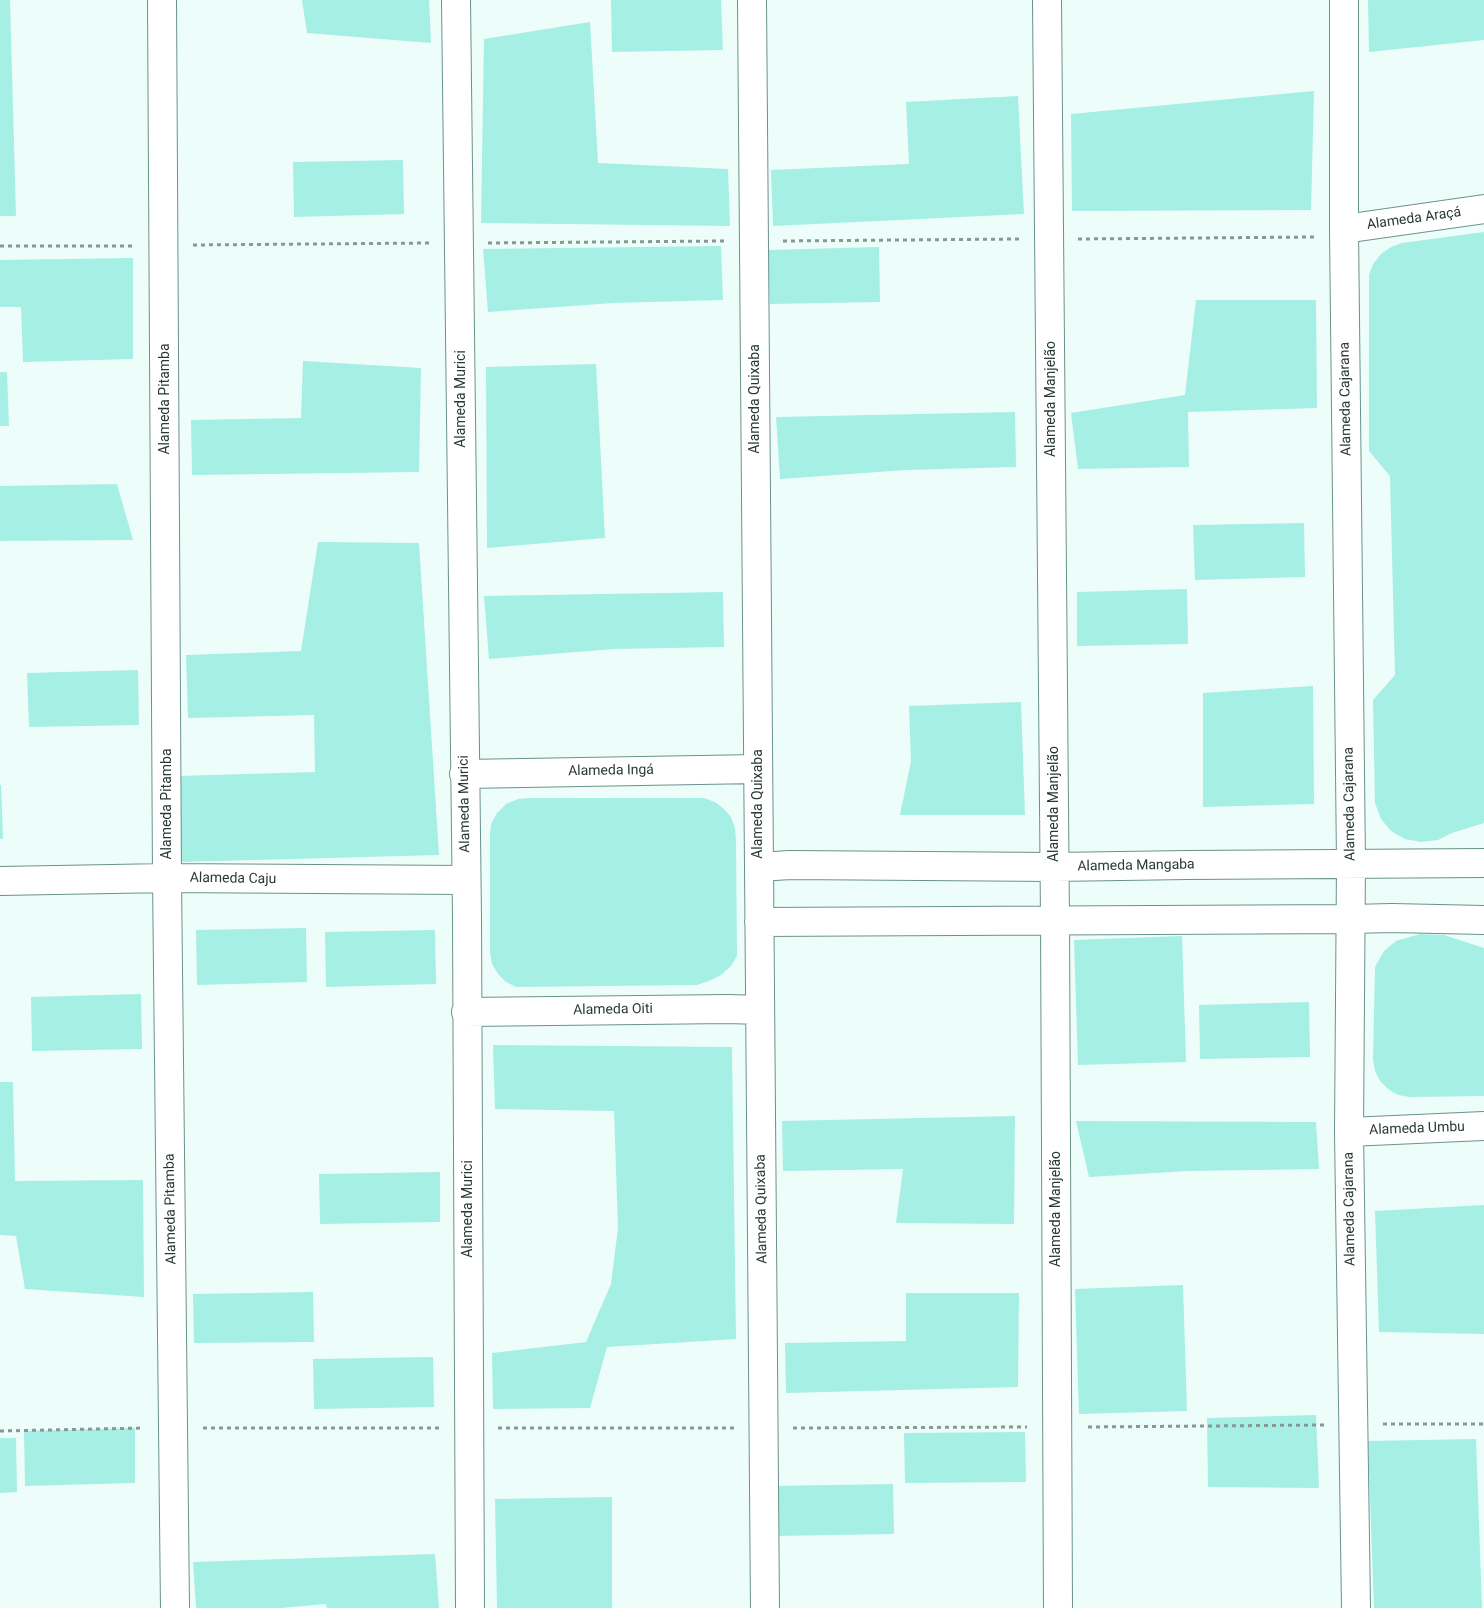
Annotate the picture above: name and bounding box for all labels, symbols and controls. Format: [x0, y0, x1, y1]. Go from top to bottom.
street label: Alameda Araçá [1366, 204, 1462, 234]
street label: Alameda Manjelão [1043, 341, 1059, 457]
street label: Alameda Cajarana [1337, 342, 1355, 456]
street label: Alameda Pitamba [157, 343, 173, 455]
street label: Alameda Quixaba [747, 344, 763, 454]
street label: Alameda Murici [453, 350, 469, 448]
street label: Alameda Manjelão [1046, 746, 1062, 862]
street label: Alameda Cajarana [1341, 747, 1359, 861]
street label: Alameda Pitamba [159, 748, 175, 860]
street label: Alameda Quixaba [750, 749, 766, 859]
street label: Alameda Murici [456, 755, 474, 853]
street label: Alameda Ingá [568, 762, 654, 780]
street label: Alameda Mangaba [1077, 857, 1195, 875]
street label: Alameda Caju [190, 870, 276, 888]
street label: Alameda Oiti [573, 1001, 653, 1019]
street label: Alameda Umbu [1369, 1119, 1465, 1139]
street label: Alameda Manjelão [1048, 1151, 1064, 1267]
street label: Alameda Cajarana [1341, 1152, 1359, 1266]
street label: Alameda Pitamba [162, 1153, 180, 1265]
street label: Alameda Quixaba [753, 1154, 771, 1264]
street label: Alameda Murici [460, 1160, 476, 1258]

